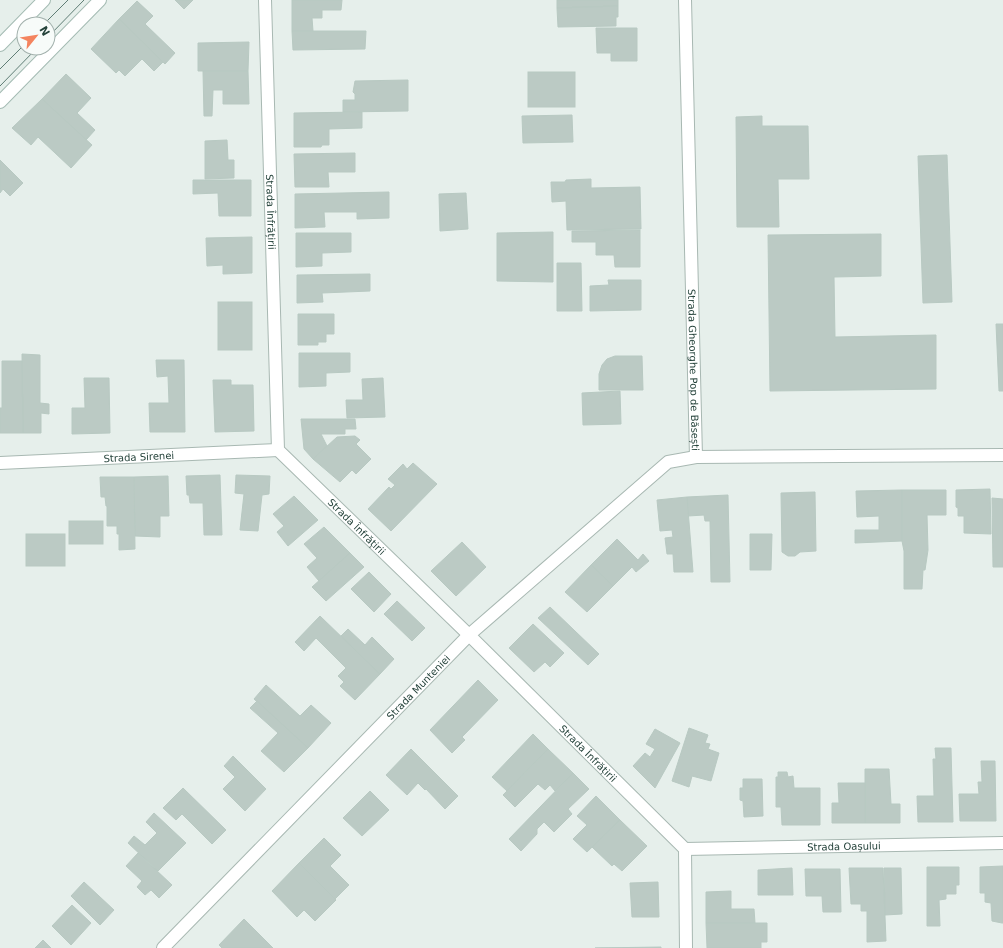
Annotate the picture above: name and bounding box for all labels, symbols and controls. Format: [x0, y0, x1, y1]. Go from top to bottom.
north arrow [16, 16, 56, 56]
text: N [36, 24, 52, 38]
street label: Strada Înfrățirii [265, 174, 278, 250]
street label: Strada Gheorghe Pop de Băsești [686, 289, 701, 451]
street label: Strada Sirenei [103, 449, 174, 464]
street label: Strada Înfrățirii [326, 496, 388, 557]
street label: Strada Munteniei [384, 653, 452, 721]
street label: Strada Înfrățirii [558, 723, 619, 784]
street label: Strada Oașului [807, 840, 881, 852]

